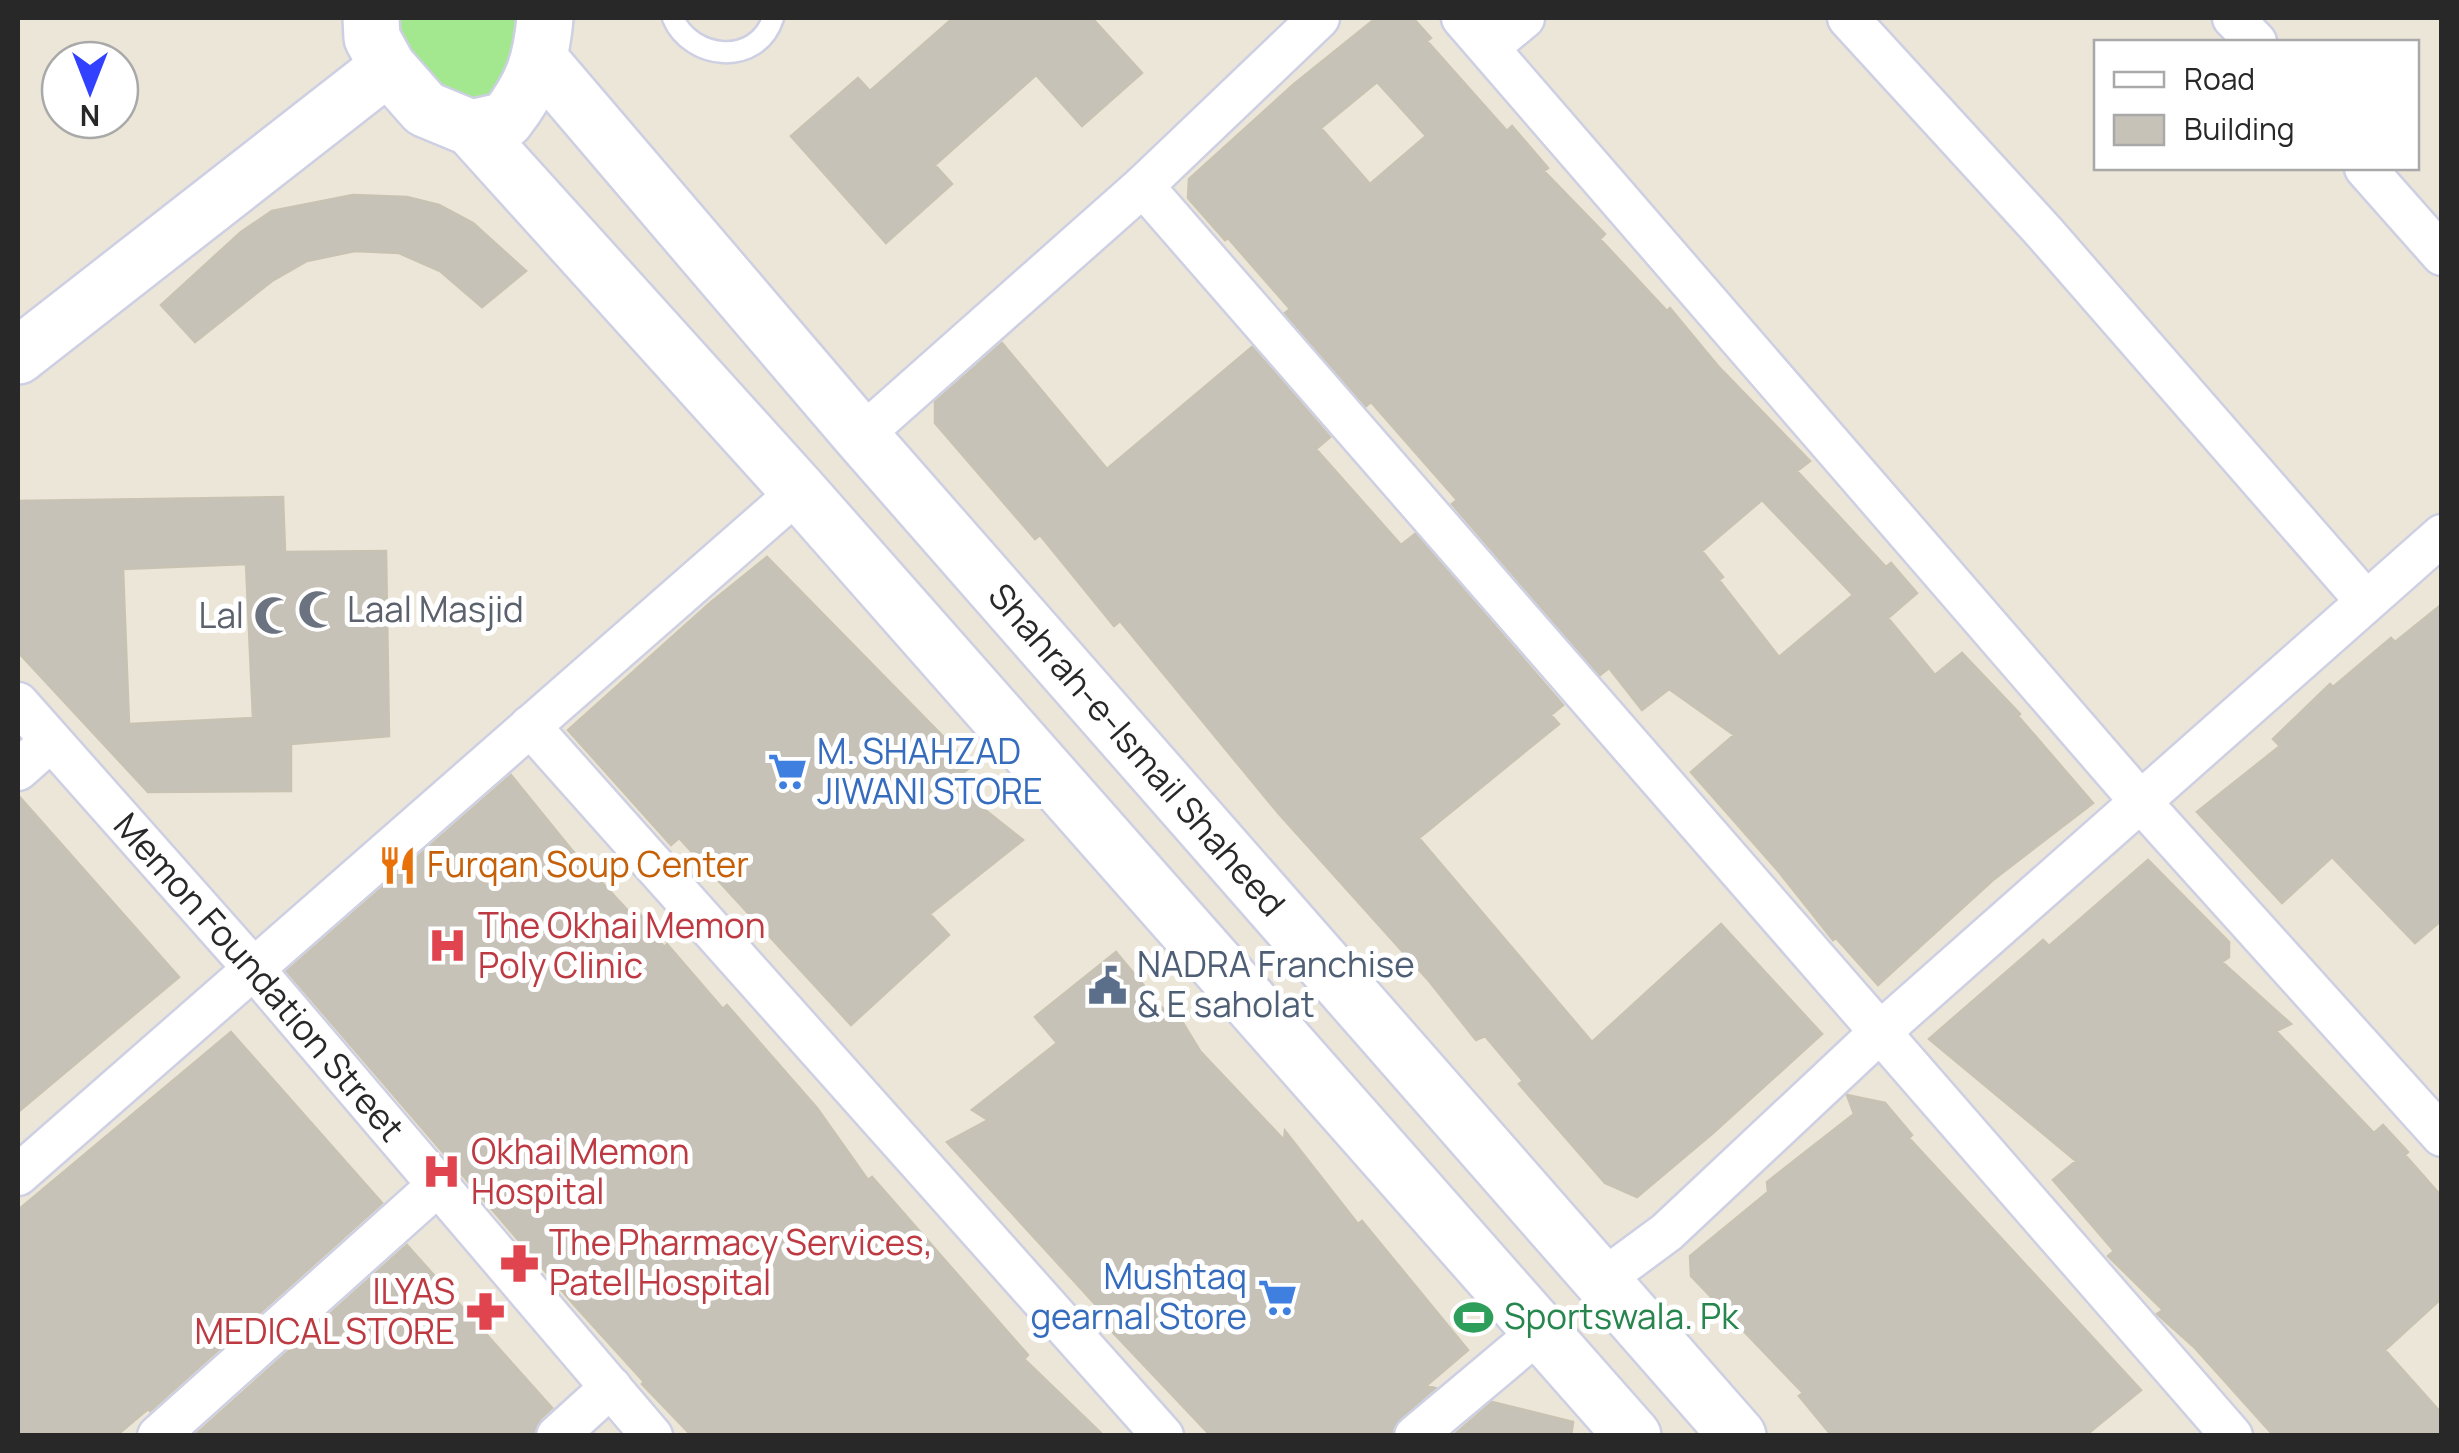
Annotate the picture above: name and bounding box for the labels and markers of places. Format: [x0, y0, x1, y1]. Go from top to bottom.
place label: Laal Masjid [347, 585, 524, 633]
mosque icon: Laal Masjid [296, 589, 338, 631]
place label: Lal [199, 591, 244, 639]
mosque icon: Lal [253, 595, 295, 637]
place label: M. SHAHZAD JIWANI STORE [817, 727, 1043, 815]
supermarket icon: M. SHAHZAD JIWANI STORE [766, 751, 808, 793]
place label: Furqan Soup Center [427, 840, 749, 888]
restaurant icon: Furqan Soup Center [376, 844, 418, 886]
place label: The Okhai Memon Poly Clinic [478, 901, 766, 989]
hospital icon: The Okhai Memon Poly Clinic [427, 925, 469, 967]
place label: NADRA Franchise & E saholat [1137, 940, 1415, 1028]
public building icon: NADRA Franchise & E saholat [1086, 964, 1128, 1006]
place label: Okhai Memon Hospital [471, 1127, 690, 1215]
hospital icon: Okhai Memon Hospital [420, 1151, 462, 1193]
place label: The Pharmacy Services, Patel Hospital [549, 1218, 933, 1306]
pharmacy icon: The Pharmacy Services, Patel Hospital [498, 1242, 540, 1284]
place label: Mushtaq gearnal Store [1030, 1252, 1247, 1340]
place label: ILYAS MEDICAL STORE [195, 1267, 455, 1355]
supermarket icon: Mushtaq gearnal Store [1256, 1276, 1298, 1318]
pharmacy icon: ILYAS MEDICAL STORE [464, 1291, 506, 1333]
place label: Sportswala. Pk [1504, 1292, 1740, 1340]
sports icon: Sportswala. Pk [1453, 1296, 1495, 1338]

